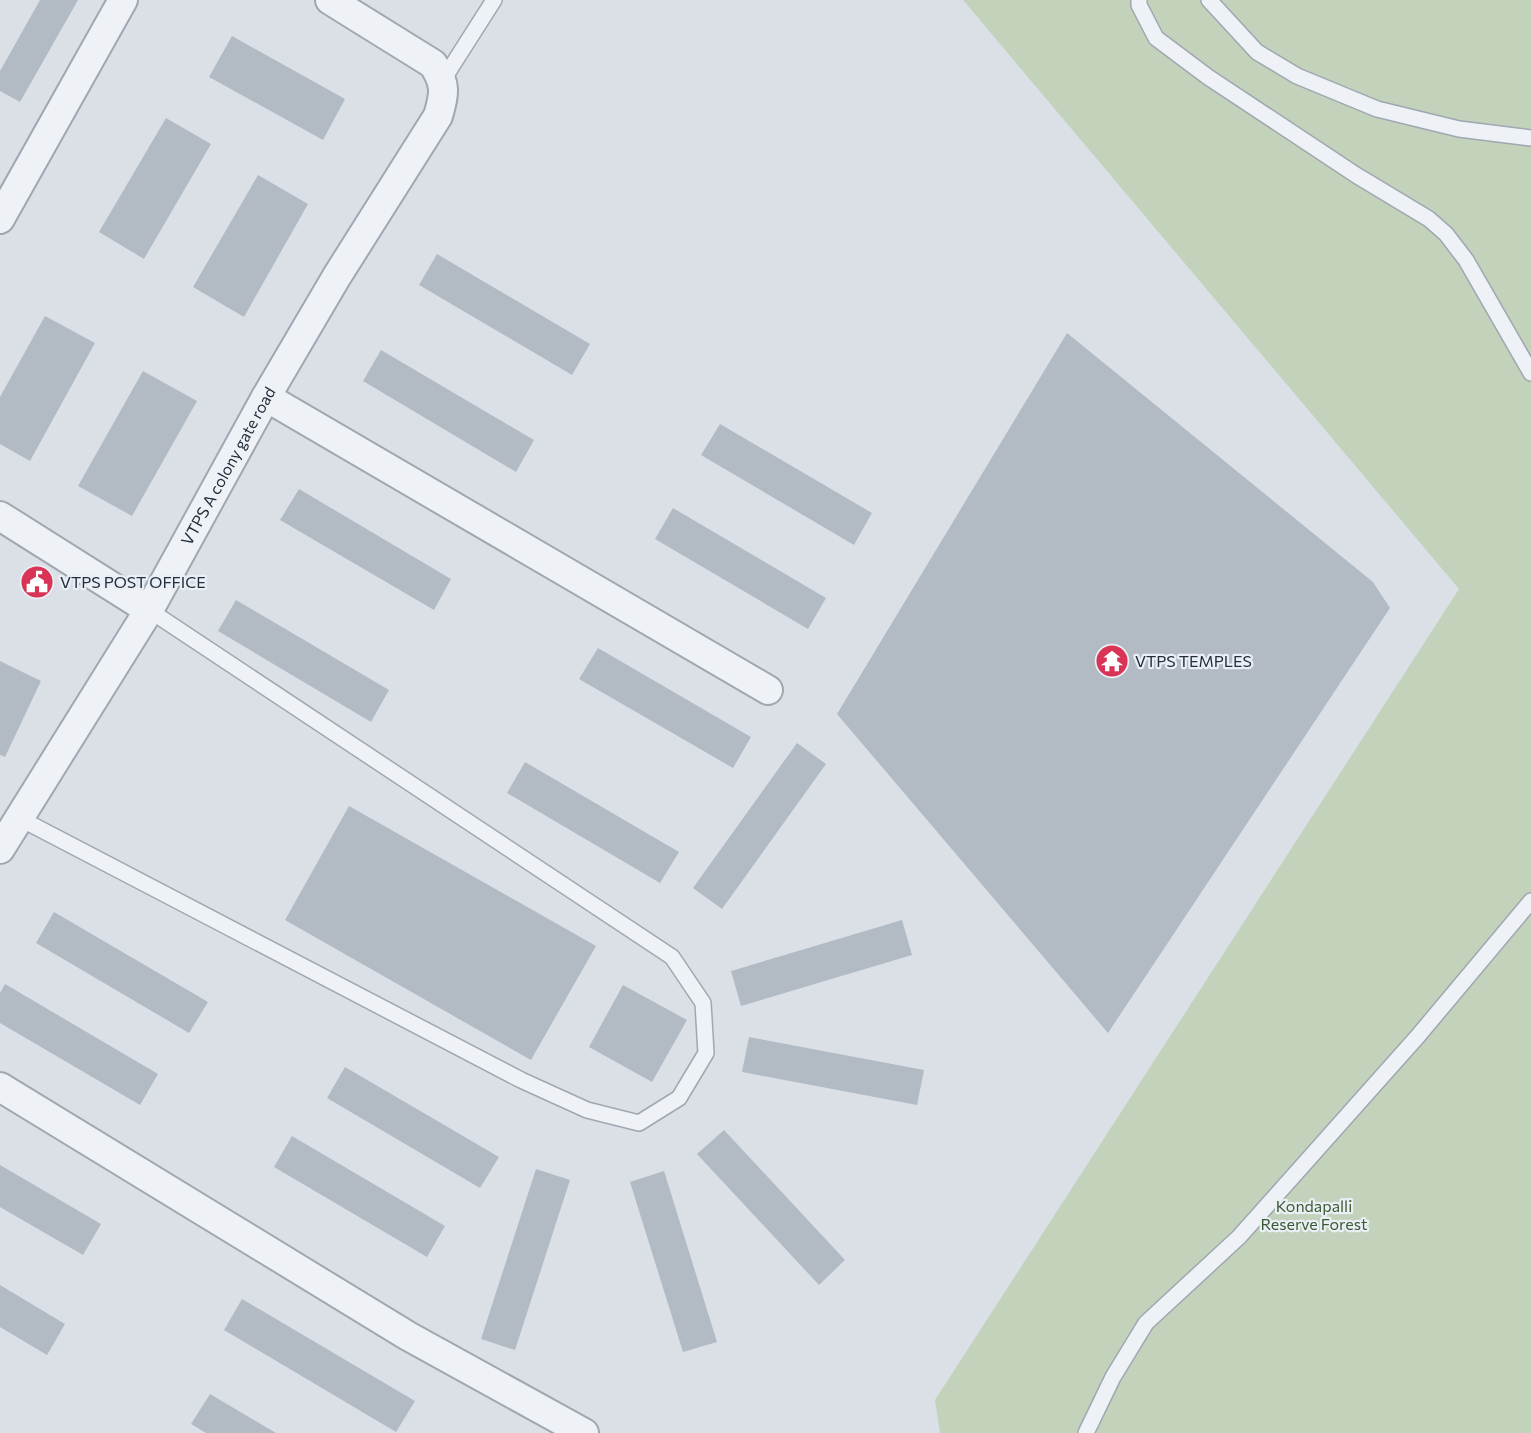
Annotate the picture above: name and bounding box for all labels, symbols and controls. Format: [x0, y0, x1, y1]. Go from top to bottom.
street label: VTPS A colony gate road [177, 383, 279, 548]
public building icon: VTPS POST OFFICE [19, 564, 55, 600]
place label: VTPS POST OFFICE [60, 572, 206, 591]
temple icon: VTPS TEMPLES [1094, 643, 1130, 679]
place label: VTPS TEMPLES [1135, 651, 1252, 670]
park label: Kondapalli Reserve Forest [1261, 1196, 1368, 1233]

